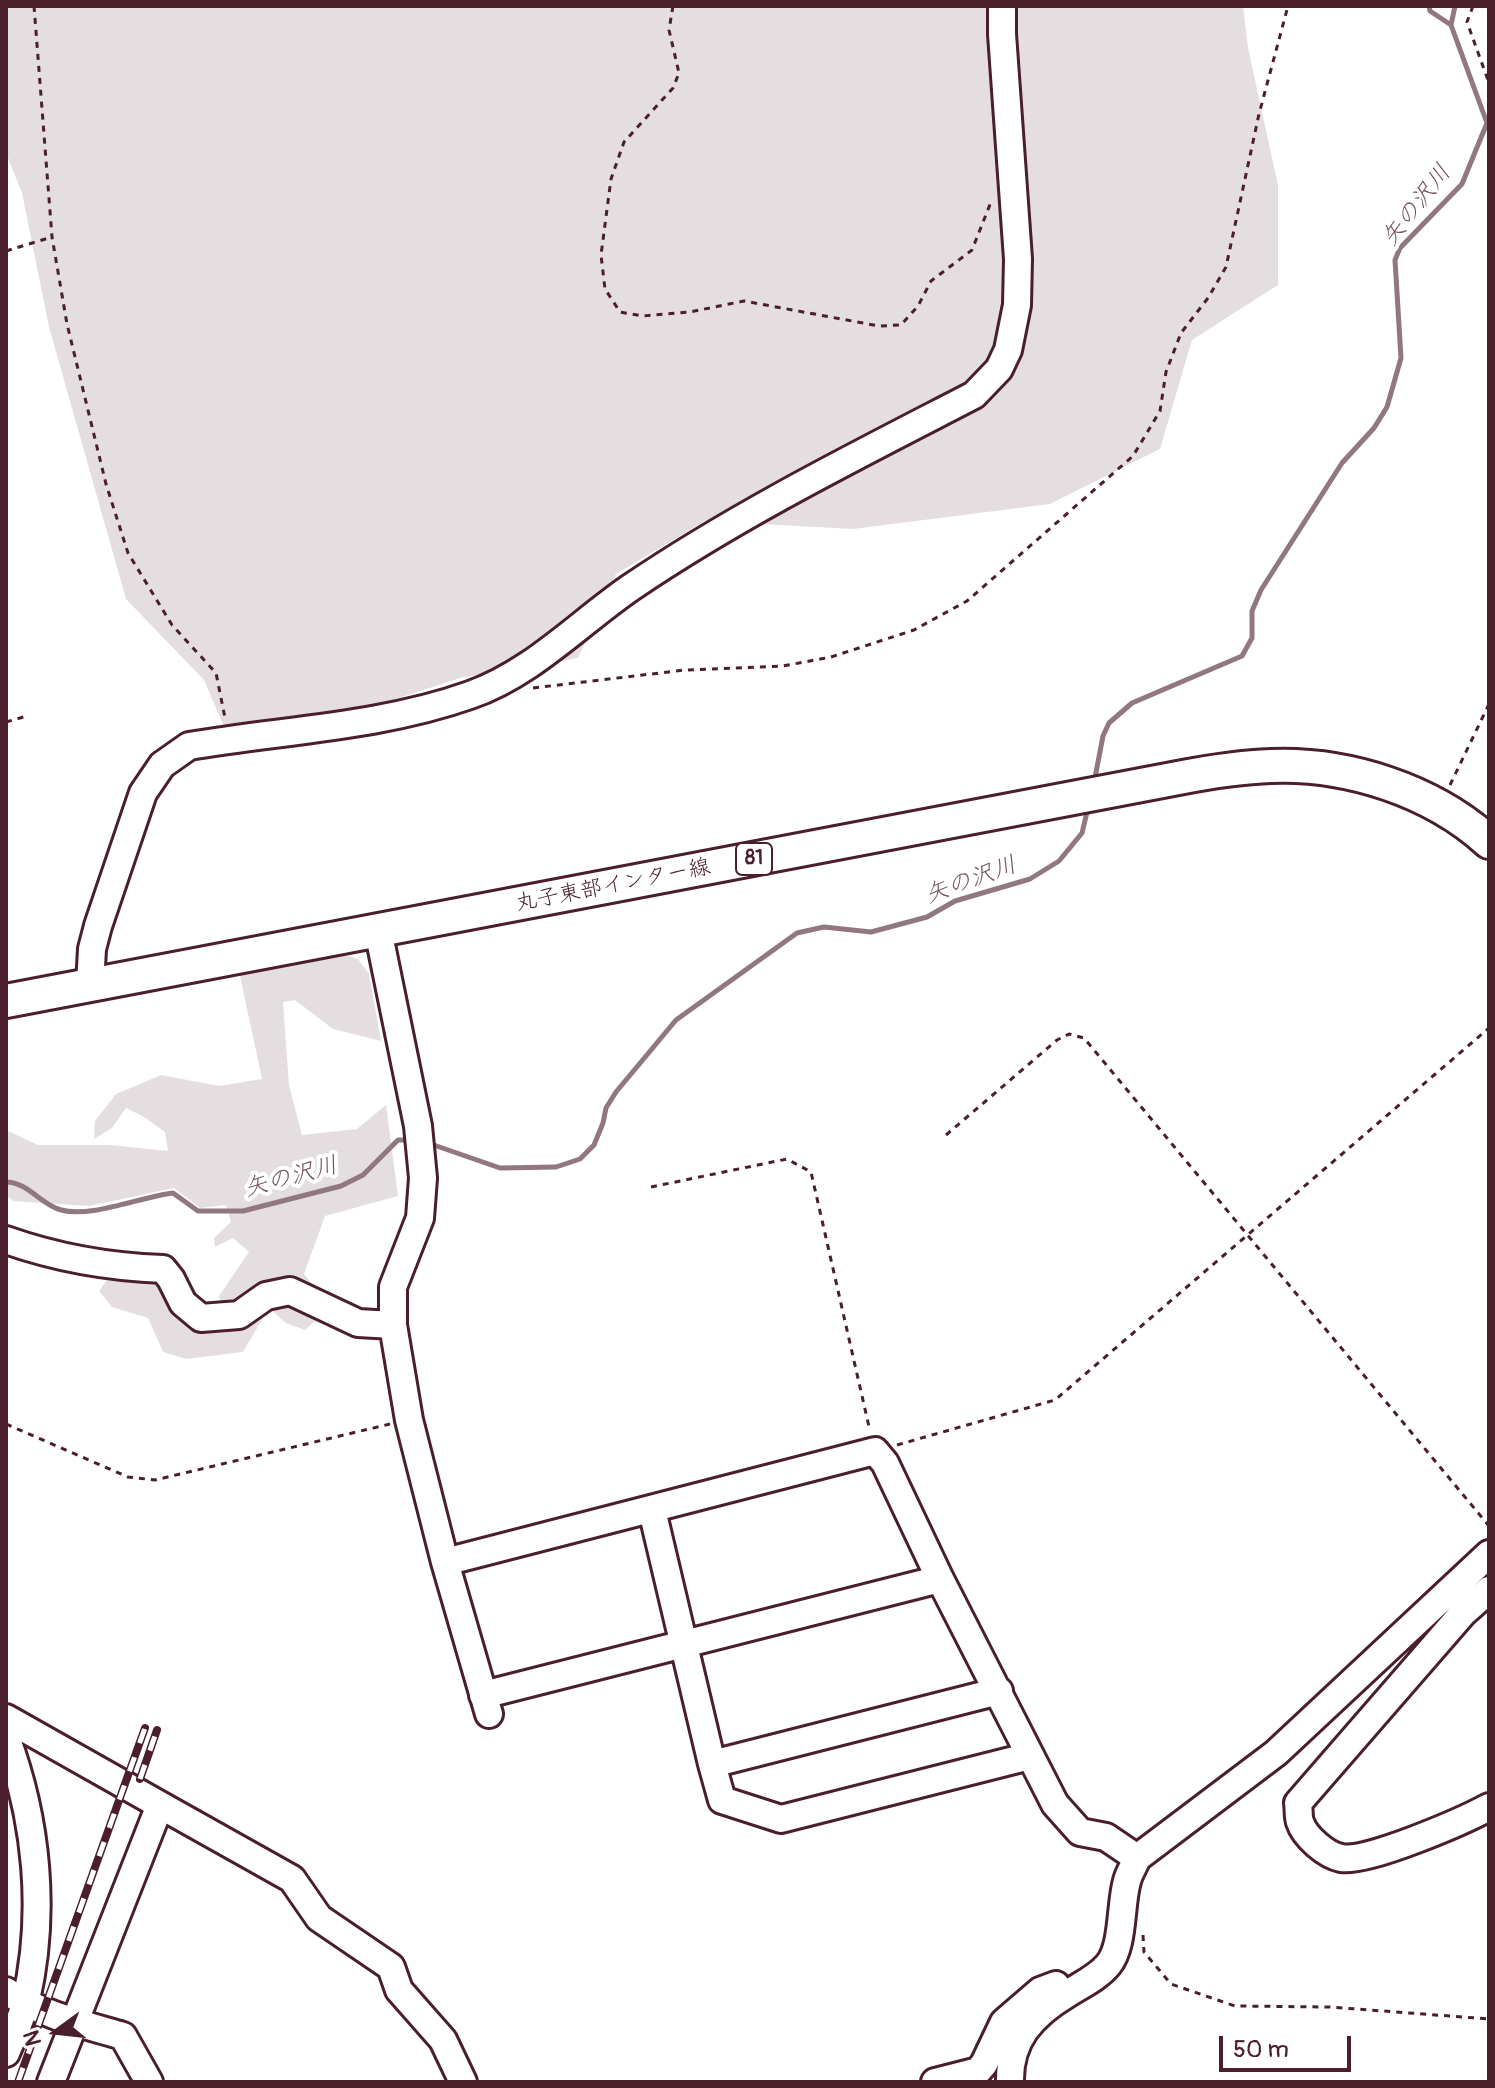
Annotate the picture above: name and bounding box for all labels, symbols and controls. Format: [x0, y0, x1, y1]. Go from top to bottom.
water label: 矢の沢川 [1376, 159, 1458, 253]
road number: 81 [736, 843, 772, 875]
water label: 矢の沢川 [921, 851, 1021, 911]
street label: 丸子東部インター線 [513, 854, 713, 918]
water label: 矢の沢川 [241, 1152, 341, 1204]
north arrow [16, 1992, 96, 2072]
scale bar [1223, 2020, 1355, 2070]
text: N [17, 2027, 48, 2049]
text: 50 m [1233, 2035, 1289, 2064]

